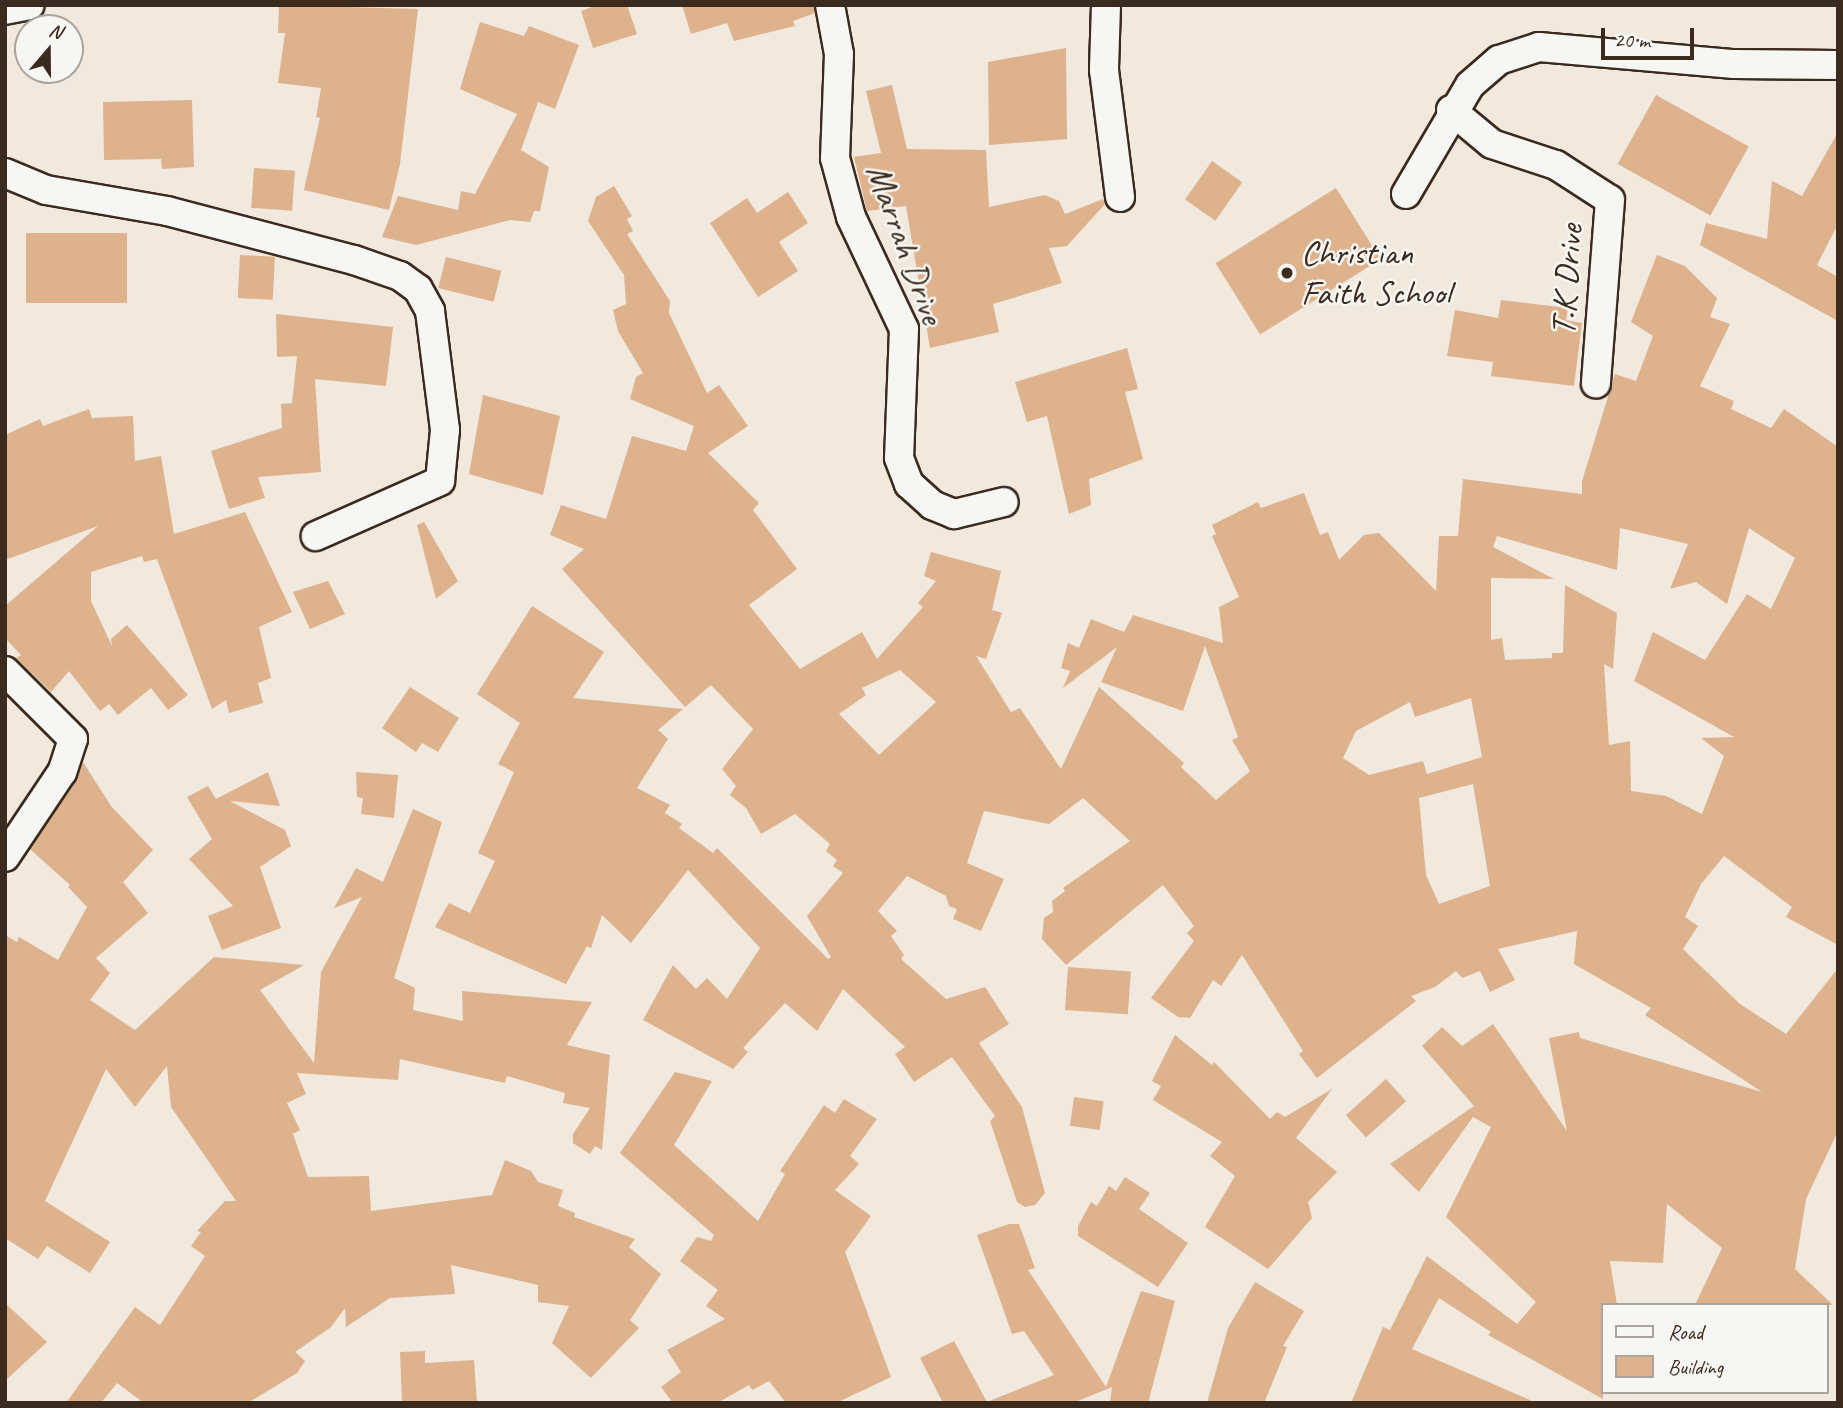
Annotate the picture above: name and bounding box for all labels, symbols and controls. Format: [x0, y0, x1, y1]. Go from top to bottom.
north arrow [14, 14, 84, 84]
scale bar [1605, 14, 1698, 58]
text: N [46, 18, 65, 44]
text: 20 m [1614, 27, 1650, 53]
street label: Marrah Drive [857, 158, 953, 330]
street label: T.K Drive [1542, 223, 1592, 337]
place label: Christian Faith School [1301, 232, 1449, 314]
marker: Christian Faith School [1279, 265, 1295, 281]
legend [1602, 1303, 1829, 1394]
text: Road [1668, 1319, 1703, 1345]
text: Building [1668, 1354, 1723, 1380]

